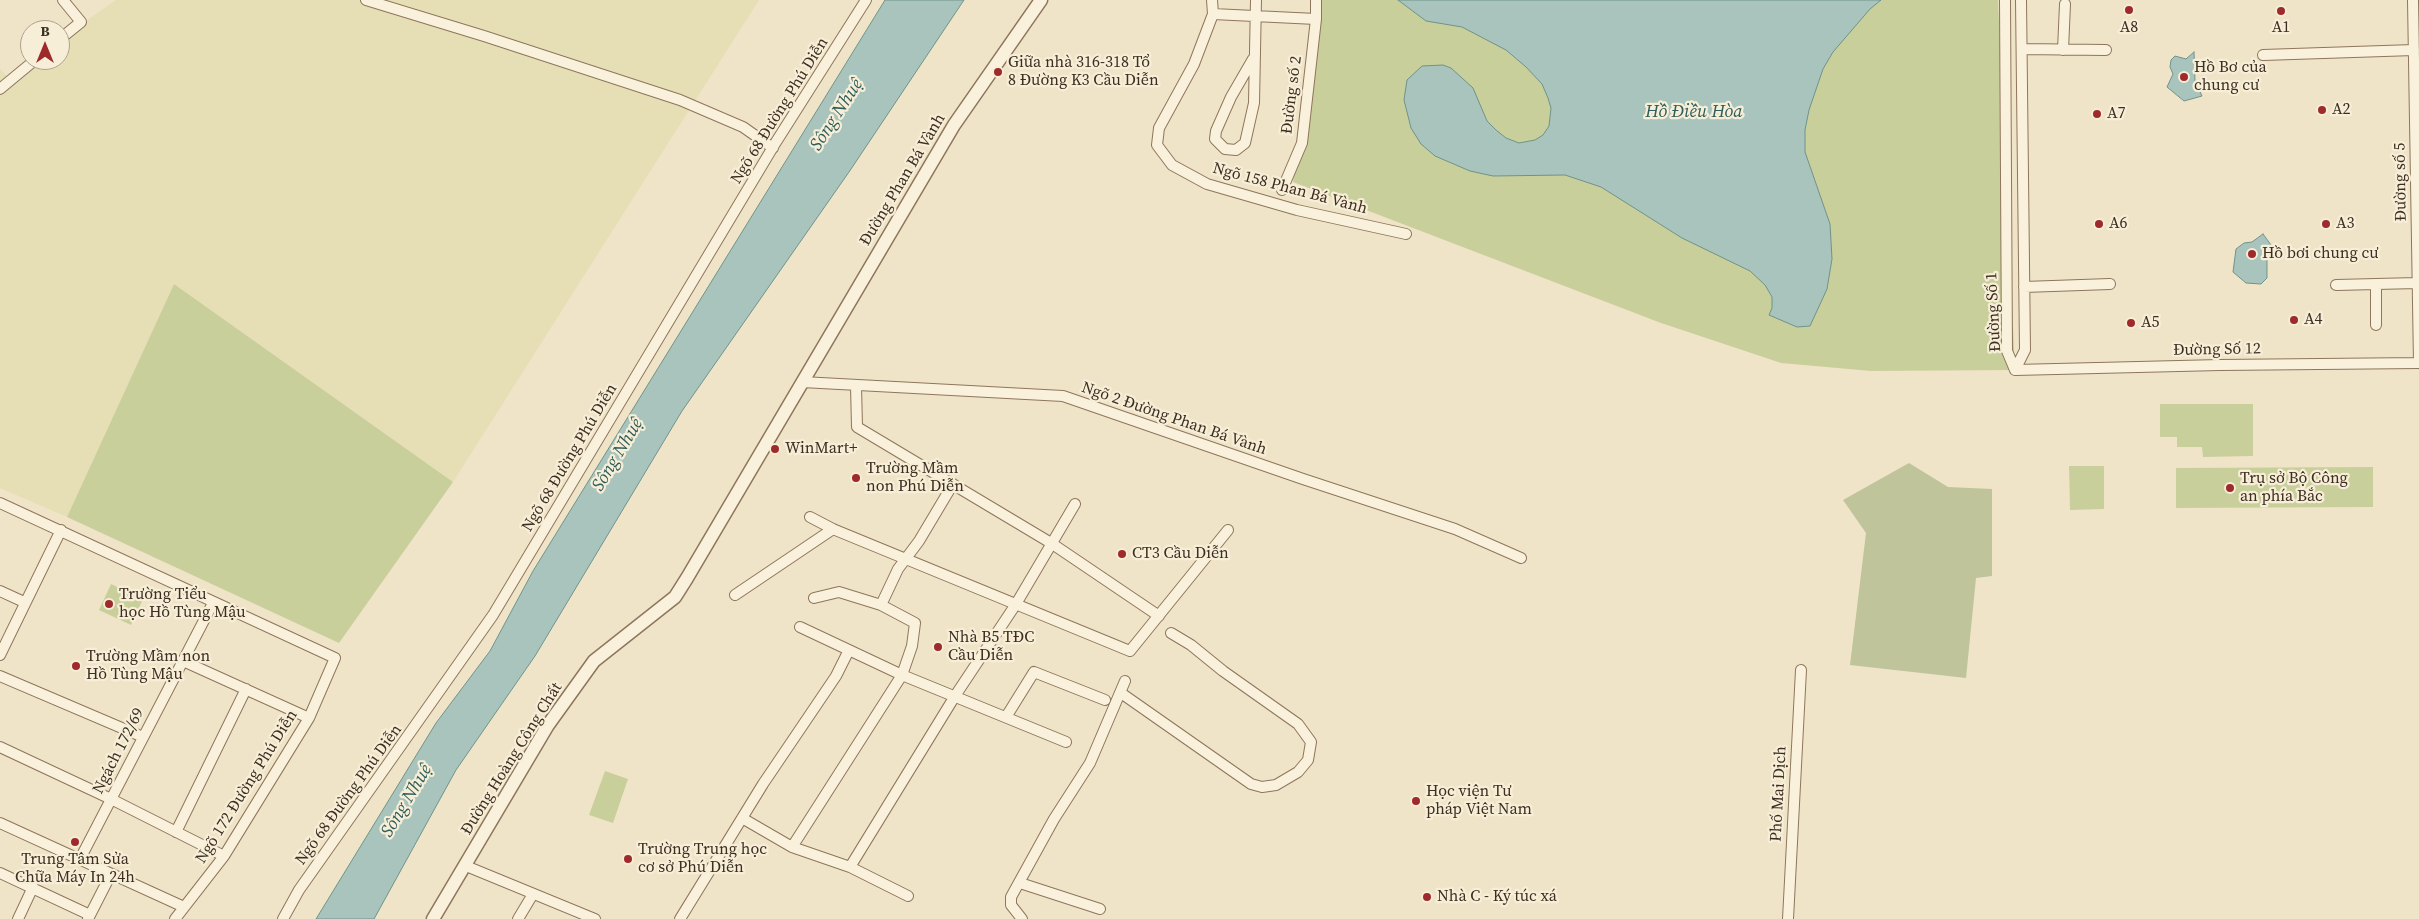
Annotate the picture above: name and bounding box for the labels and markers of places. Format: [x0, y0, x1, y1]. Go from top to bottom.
marker: A8 [2123, 4, 2135, 16]
marker: A1 [2275, 5, 2287, 17]
place label: A8 [2120, 18, 2138, 38]
place label: A1 [2272, 18, 2290, 38]
place label: Giữa nhà 316-318 Tổ 8 Đường K3 Cầu Diễn [1008, 53, 1159, 91]
place label: Hồ Bơ của chung cư [2194, 58, 2267, 96]
marker: Giữa nhà 316-318 Tổ 8 Đường K3 Cầu Diễn [992, 66, 1004, 78]
marker: Hồ Bơ của chung cư [2178, 71, 2190, 83]
place label: A2 [2332, 100, 2351, 120]
place label: A7 [2107, 104, 2126, 124]
marker: A2 [2316, 104, 2328, 116]
marker: A7 [2091, 108, 2103, 120]
place label: A6 [2109, 214, 2128, 234]
place label: A3 [2336, 214, 2355, 234]
marker: A6 [2093, 218, 2105, 230]
marker: A3 [2320, 218, 2332, 230]
place label: Hồ bơi chung cư [2262, 244, 2379, 264]
marker: Hồ bơi chung cư [2246, 248, 2258, 260]
place label: A4 [2304, 310, 2323, 330]
place label: A5 [2141, 313, 2160, 333]
marker: A4 [2288, 314, 2300, 326]
marker: A5 [2125, 317, 2137, 329]
place label: WinMart+ [785, 439, 857, 459]
marker: WinMart+ [769, 443, 781, 455]
place label: Trường Mầm non Phú Diễn [866, 459, 964, 497]
place label: Trụ sở Bộ Công an phía Bắc [2240, 469, 2348, 507]
marker: Trường Mầm non Phú Diễn [850, 472, 862, 484]
marker: Trụ sở Bộ Công an phía Bắc [2224, 482, 2236, 494]
place label: CT3 Cầu Diễn [1132, 544, 1229, 564]
marker: CT3 Cầu Diễn [1116, 548, 1128, 560]
place label: Trường Tiểu học Hồ Tùng Mậu [119, 585, 246, 623]
marker: Trường Tiểu học Hồ Tùng Mậu [103, 598, 115, 610]
place label: Nhà B5 TĐC Cầu Diễn [948, 628, 1034, 666]
marker: Nhà B5 TĐC Cầu Diễn [932, 641, 944, 653]
place label: Trường Mầm non Hồ Tùng Mậu [86, 647, 210, 685]
marker: Trường Mầm non Hồ Tùng Mậu [70, 660, 82, 672]
place label: Học viện Tư pháp Việt Nam [1426, 782, 1532, 820]
marker: Học viện Tư pháp Việt Nam [1410, 795, 1422, 807]
marker: Trung Tâm Sửa Chữa Máy In 24h [69, 836, 81, 848]
place label: Trường Trung học cơ sở Phú Diễn [638, 840, 767, 878]
place label: Trung Tâm Sửa Chữa Máy In 24h [15, 850, 135, 888]
marker: Trường Trung học cơ sở Phú Diễn [622, 853, 634, 865]
place label: Nhà C - Ký túc xá [1437, 887, 1557, 907]
marker: Nhà C - Ký túc xá [1421, 891, 1433, 903]

